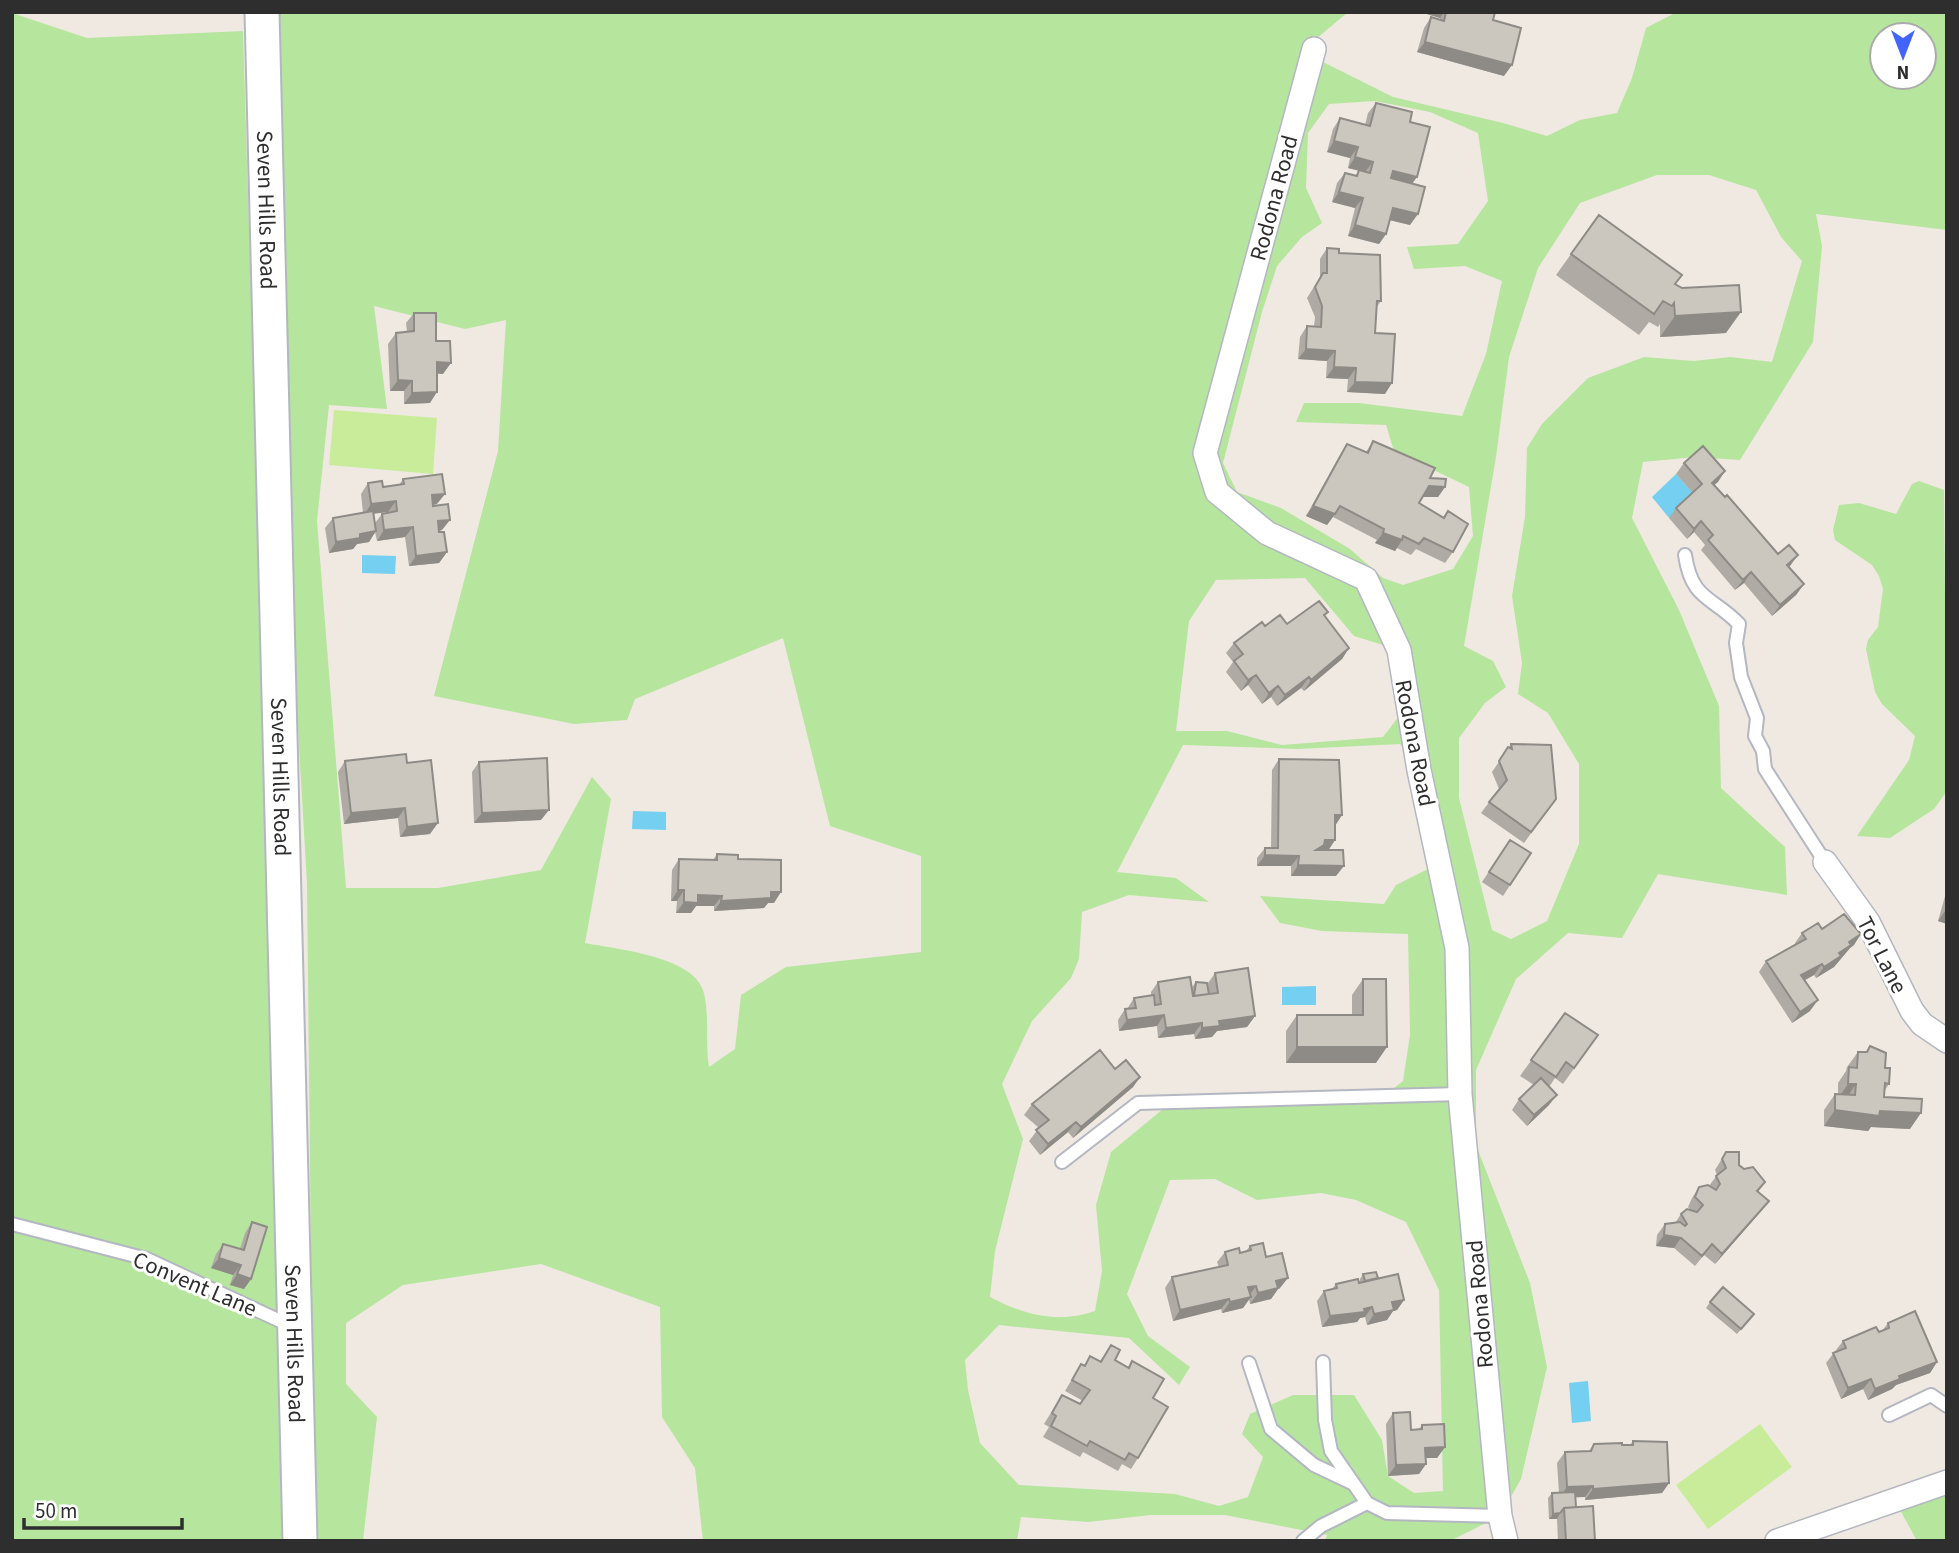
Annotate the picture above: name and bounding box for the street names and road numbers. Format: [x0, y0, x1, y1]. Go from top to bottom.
street label: Seven Hills Road [248, 130, 285, 290]
street label: Rodona Road [1241, 132, 1307, 264]
street label: Rodona Road [1387, 677, 1443, 809]
street label: Seven Hills Road [263, 697, 299, 857]
street label: Tor Lane [1849, 911, 1915, 999]
street label: Rodona Road [1458, 1238, 1502, 1370]
street label: Convent Lane [128, 1243, 262, 1325]
street label: Seven Hills Road [277, 1264, 314, 1424]

